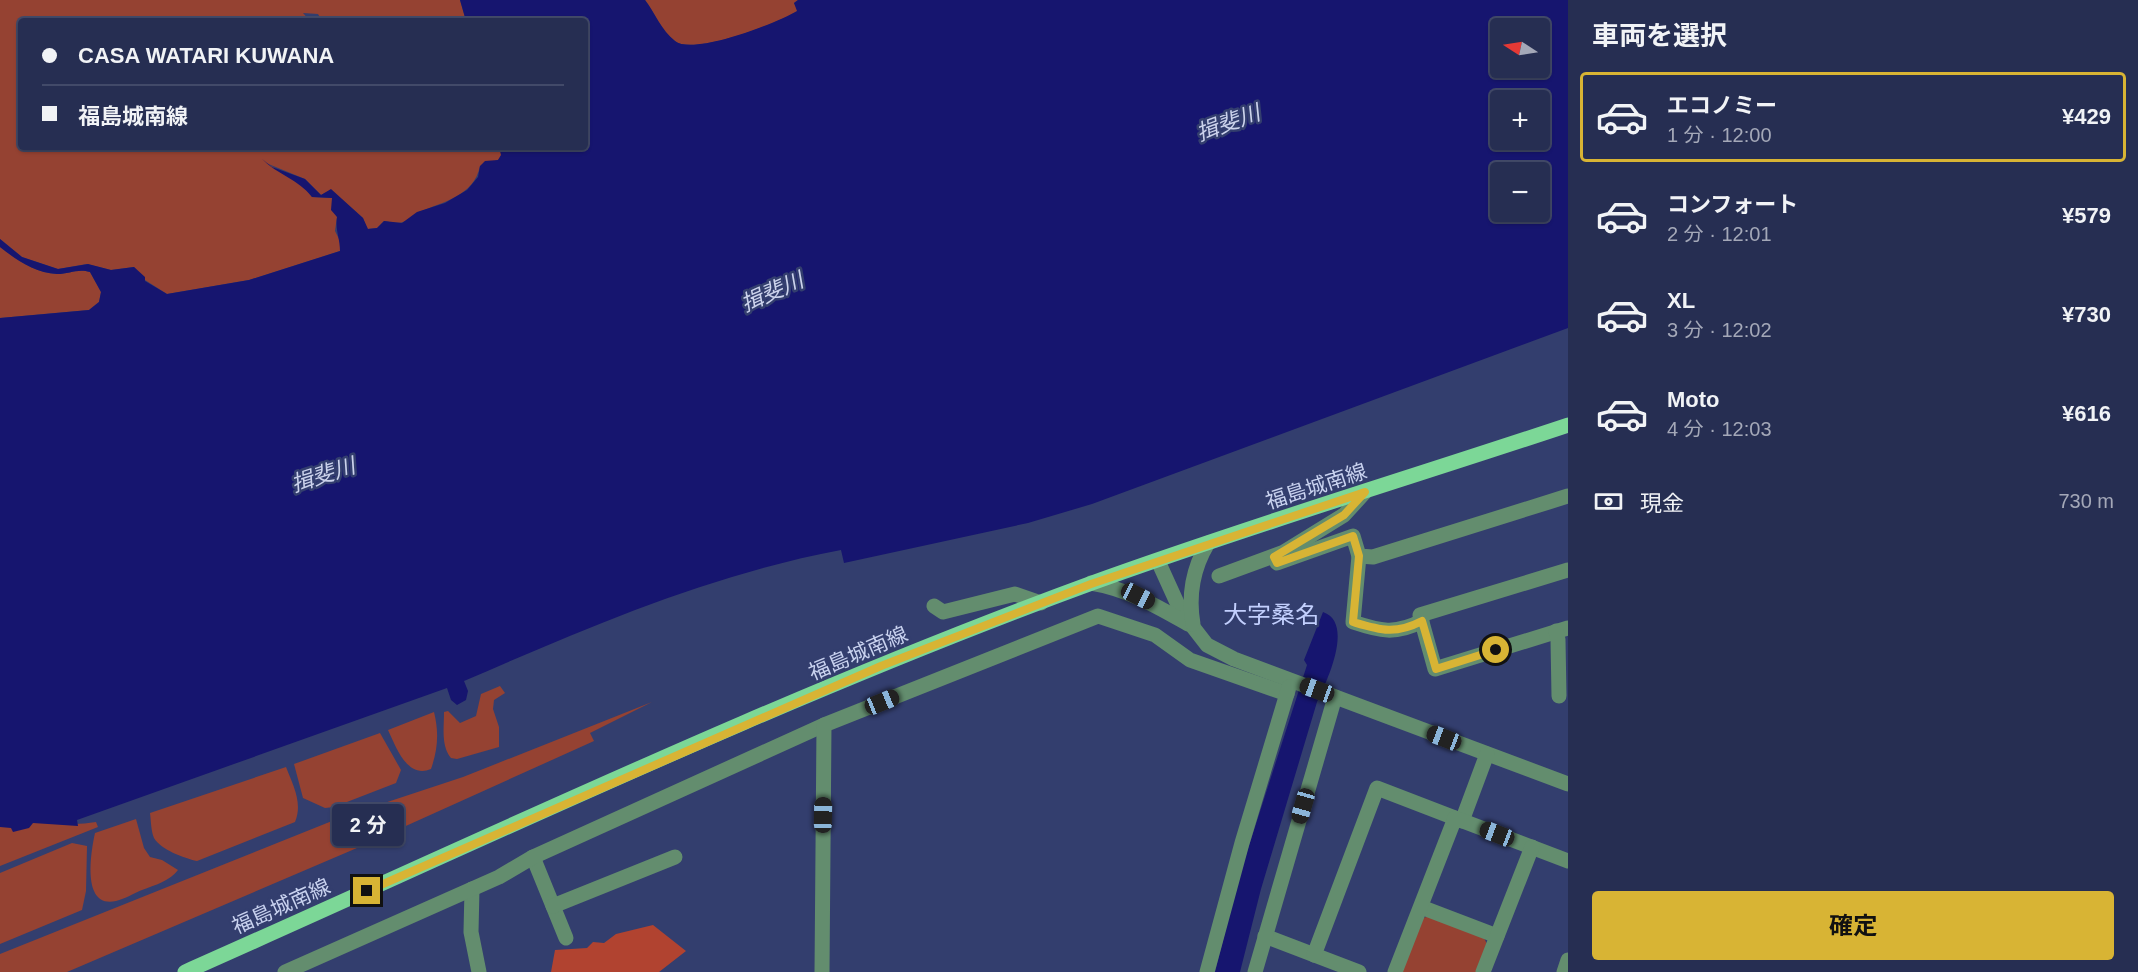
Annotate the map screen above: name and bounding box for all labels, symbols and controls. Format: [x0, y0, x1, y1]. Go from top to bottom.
north arrow [1490, 18, 1550, 78]
map controls [1490, 18, 1550, 222]
text: 車両を選択 [1592, 21, 1727, 51]
text: CASA WATARI KUWANA [78, 43, 334, 68]
button: + [1490, 90, 1550, 150]
icon: car [1595, 90, 1649, 144]
text: エコノミー [1667, 93, 1777, 118]
water label: 揖斐川 [1193, 99, 1265, 146]
text: 福島城南線 [78, 104, 188, 129]
text: ¥429 [2062, 104, 2111, 129]
text: 1 分 · 12:00 [1667, 124, 1772, 146]
button: − [1490, 162, 1550, 222]
icon: car [1595, 189, 1649, 243]
text: コンフォート [1667, 192, 1798, 217]
text: ¥579 [2062, 203, 2111, 228]
text: 2 分 · 12:01 [1667, 223, 1772, 245]
water label: 揖斐川 [737, 266, 809, 317]
icon: car [1595, 288, 1649, 342]
text: XL [1667, 288, 1695, 313]
text: ¥730 [2062, 302, 2111, 327]
text: 3 分 · 12:02 [1667, 319, 1772, 341]
icon: car [1595, 387, 1649, 441]
text: Moto [1667, 387, 1720, 412]
text: ¥616 [2062, 401, 2111, 426]
text: 4 分 · 12:03 [1667, 418, 1772, 440]
water label: 揖斐川 [288, 452, 360, 497]
street label: 福島城南線 [1263, 459, 1369, 513]
icon: cash [1592, 485, 1625, 518]
text: 730 m [2058, 490, 2114, 512]
text: 現金 [1640, 491, 1684, 516]
car [1118, 580, 1158, 612]
district label: 大字桑名 [1223, 601, 1319, 628]
street label: 福島城南線 [805, 622, 911, 684]
route start [1482, 636, 1509, 663]
car [1297, 675, 1337, 705]
car [862, 687, 902, 717]
car [1424, 723, 1464, 753]
car [1289, 786, 1317, 826]
car [814, 797, 832, 833]
callout: 2 分 [331, 804, 403, 846]
text: 2 分 [350, 814, 386, 836]
car [1477, 819, 1517, 849]
street label: 福島城南線 [228, 874, 334, 938]
route end [353, 877, 380, 904]
button: 確定 [1592, 891, 2114, 960]

